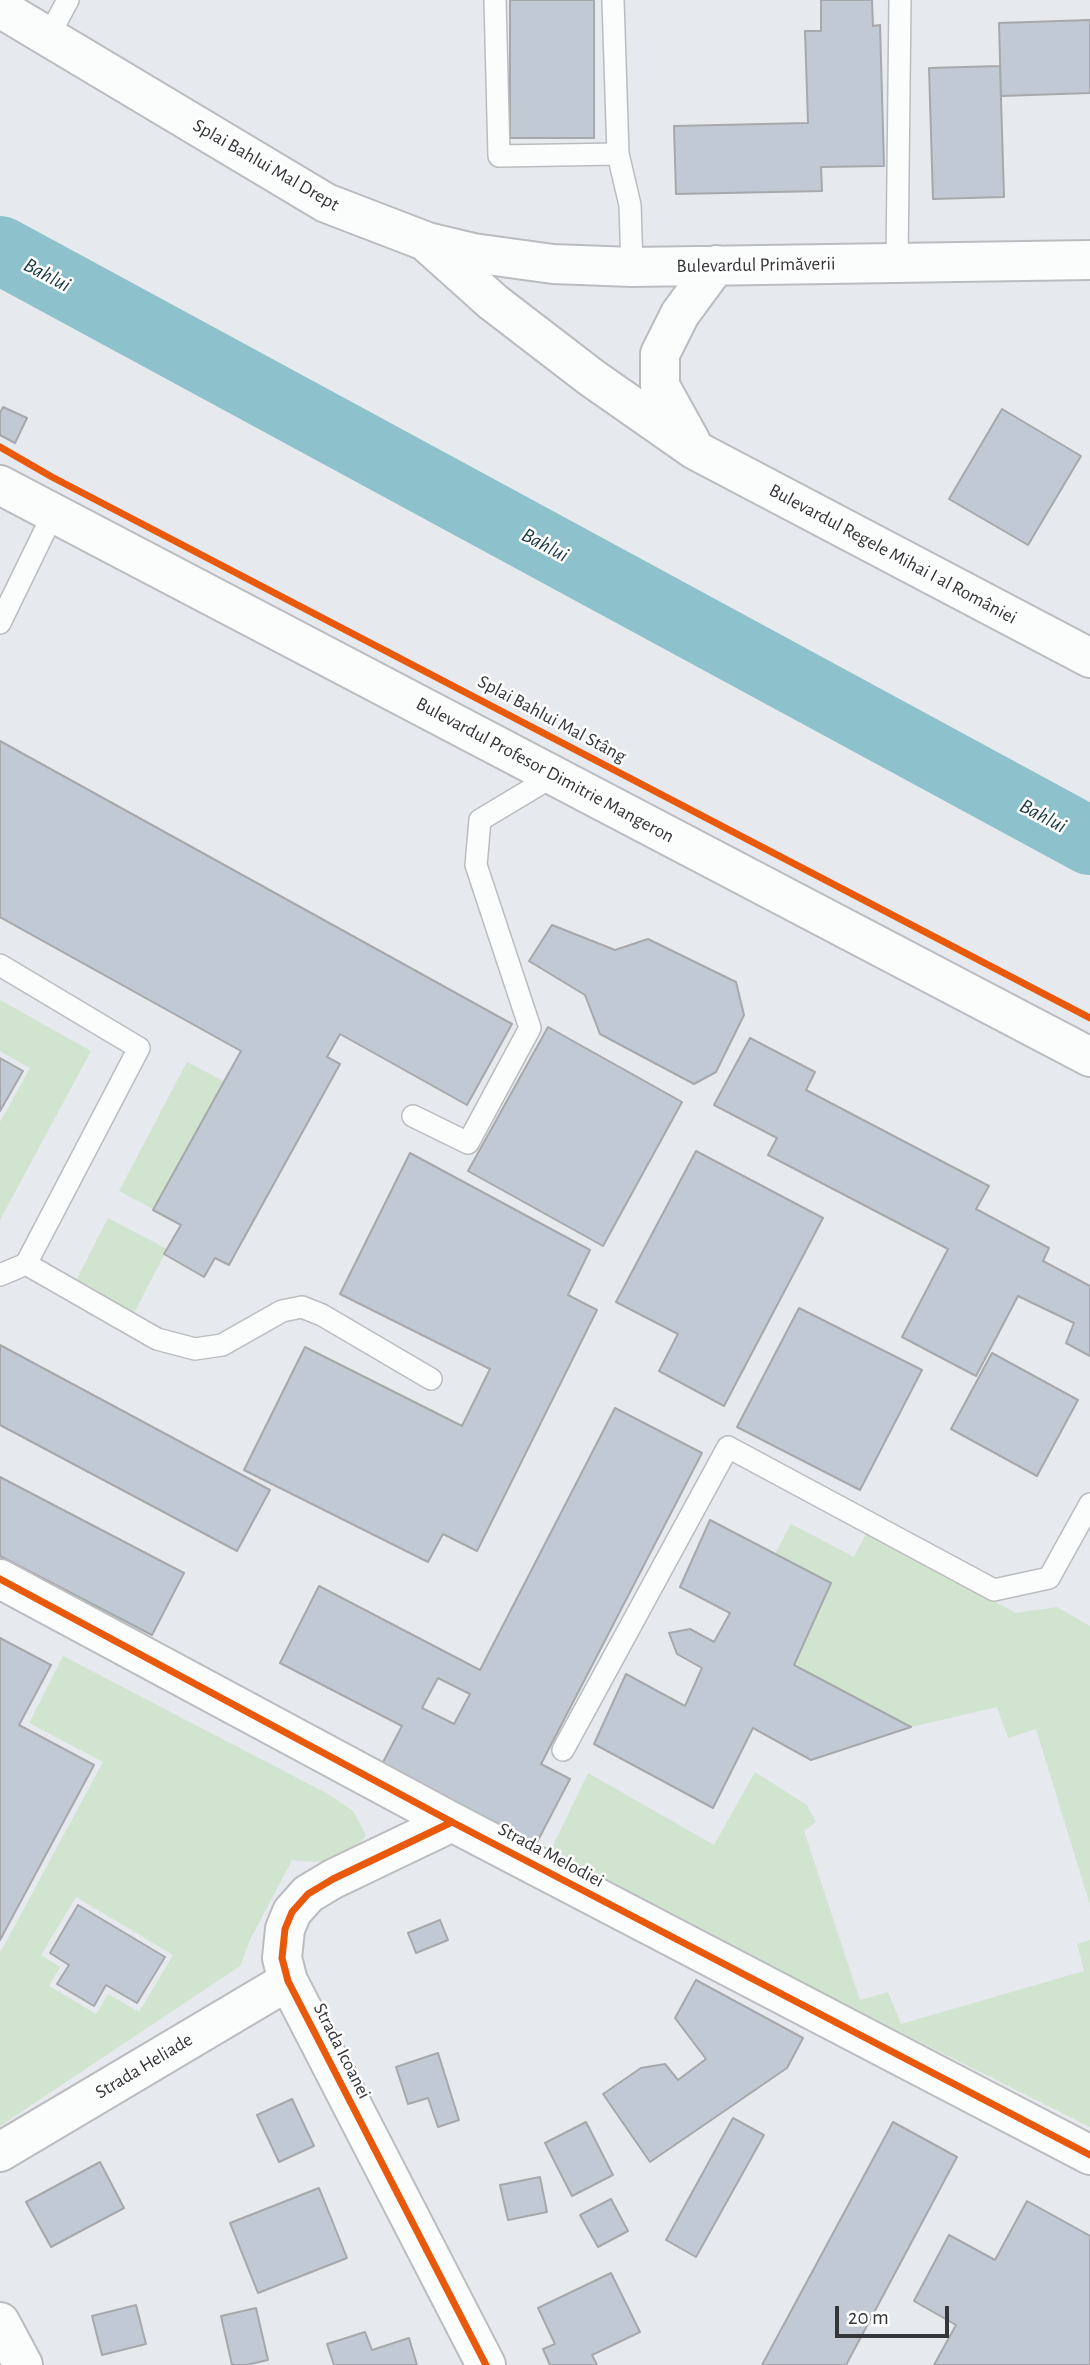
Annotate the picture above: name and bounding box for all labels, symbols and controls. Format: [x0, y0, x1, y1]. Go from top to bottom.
street label: Splai Bahlui Mal Drept [189, 114, 343, 216]
water label: Bahlui [19, 252, 75, 298]
street label: Bulevardul Primăverii [676, 252, 836, 278]
street label: Bulevardul Regele Mihai I al României [765, 479, 1021, 629]
water label: Bahlui [517, 522, 573, 568]
street label: Splai Bahlui Mal Stâng [474, 670, 630, 768]
street label: Bulevardul Profesor Dimitrie Mangeron [412, 692, 678, 848]
water label: Bahlui [1015, 793, 1071, 839]
street label: Strada Melodiei [494, 1818, 608, 1892]
street label: Strada Icoanei [308, 1999, 376, 2103]
street label: Strada Heliade [91, 2028, 197, 2104]
scale bar [838, 2292, 952, 2336]
text: 20 m [848, 2307, 889, 2328]

